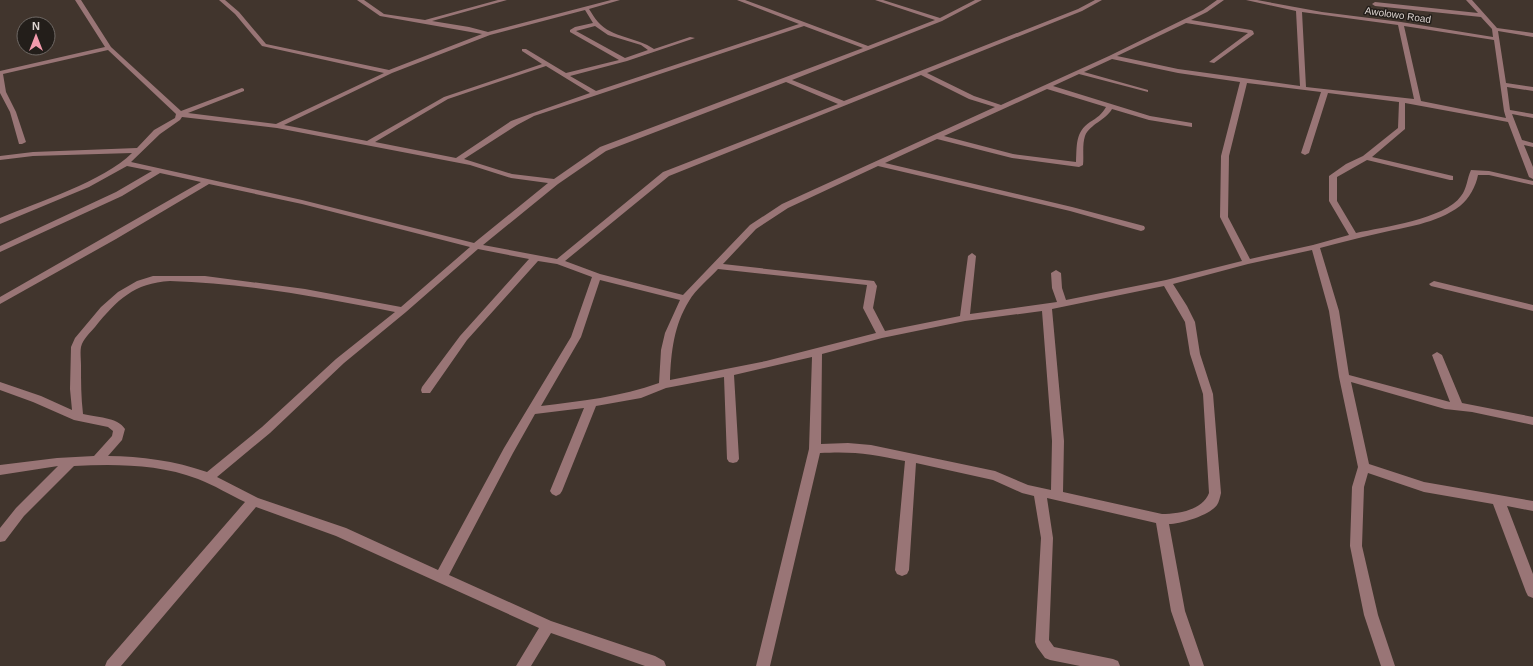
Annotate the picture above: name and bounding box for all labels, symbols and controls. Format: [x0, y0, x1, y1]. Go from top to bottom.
street label: Awolowo Road [1364, 5, 1432, 25]
north arrow [16, 16, 56, 56]
text: N [32, 20, 40, 32]

